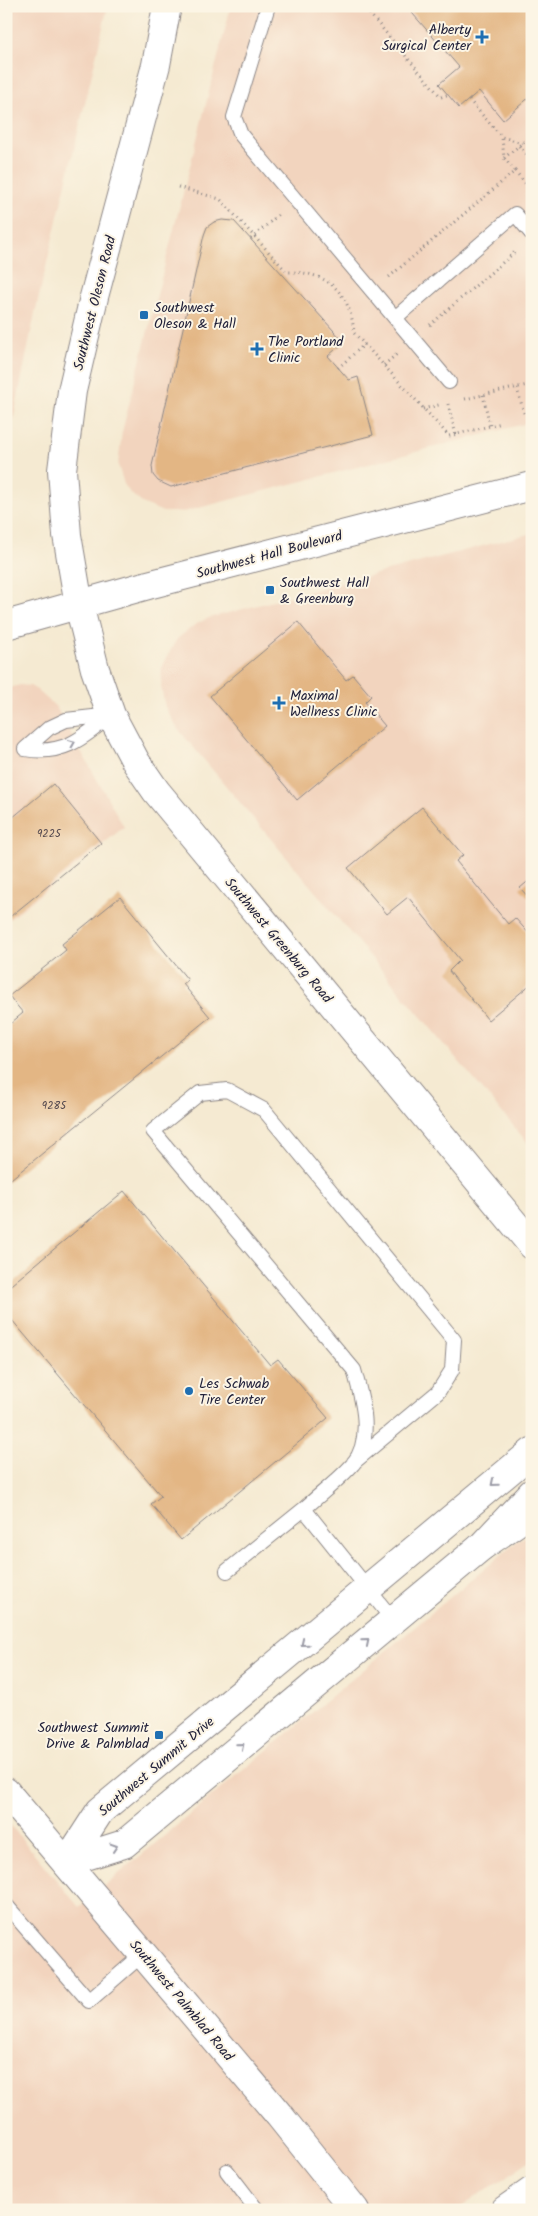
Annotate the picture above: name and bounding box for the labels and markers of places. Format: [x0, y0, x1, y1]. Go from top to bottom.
place label: Alberty Surgical Center [382, 19, 472, 57]
marker: Alberty Surgical Center [475, 30, 489, 44]
place label: Southwest Oleson & Hall [154, 297, 237, 335]
marker: Southwest Oleson & Hall [138, 309, 150, 321]
place label: The Portland Clinic [268, 331, 344, 369]
marker: The Portland Clinic [250, 342, 264, 356]
place label: Southwest Hall & Greenburg [280, 572, 370, 610]
marker: Southwest Hall & Greenburg [264, 584, 276, 596]
place label: Maximal Wellness Clinic [290, 685, 378, 723]
marker: Maximal Wellness Clinic [272, 696, 286, 710]
place label: Les Schwab Tire Center [199, 1373, 270, 1411]
marker: Les Schwab Tire Center [183, 1385, 195, 1397]
place label: Southwest Summit Drive & Palmblad [38, 1717, 150, 1755]
marker: Southwest Summit Drive & Palmblad [153, 1729, 165, 1741]

